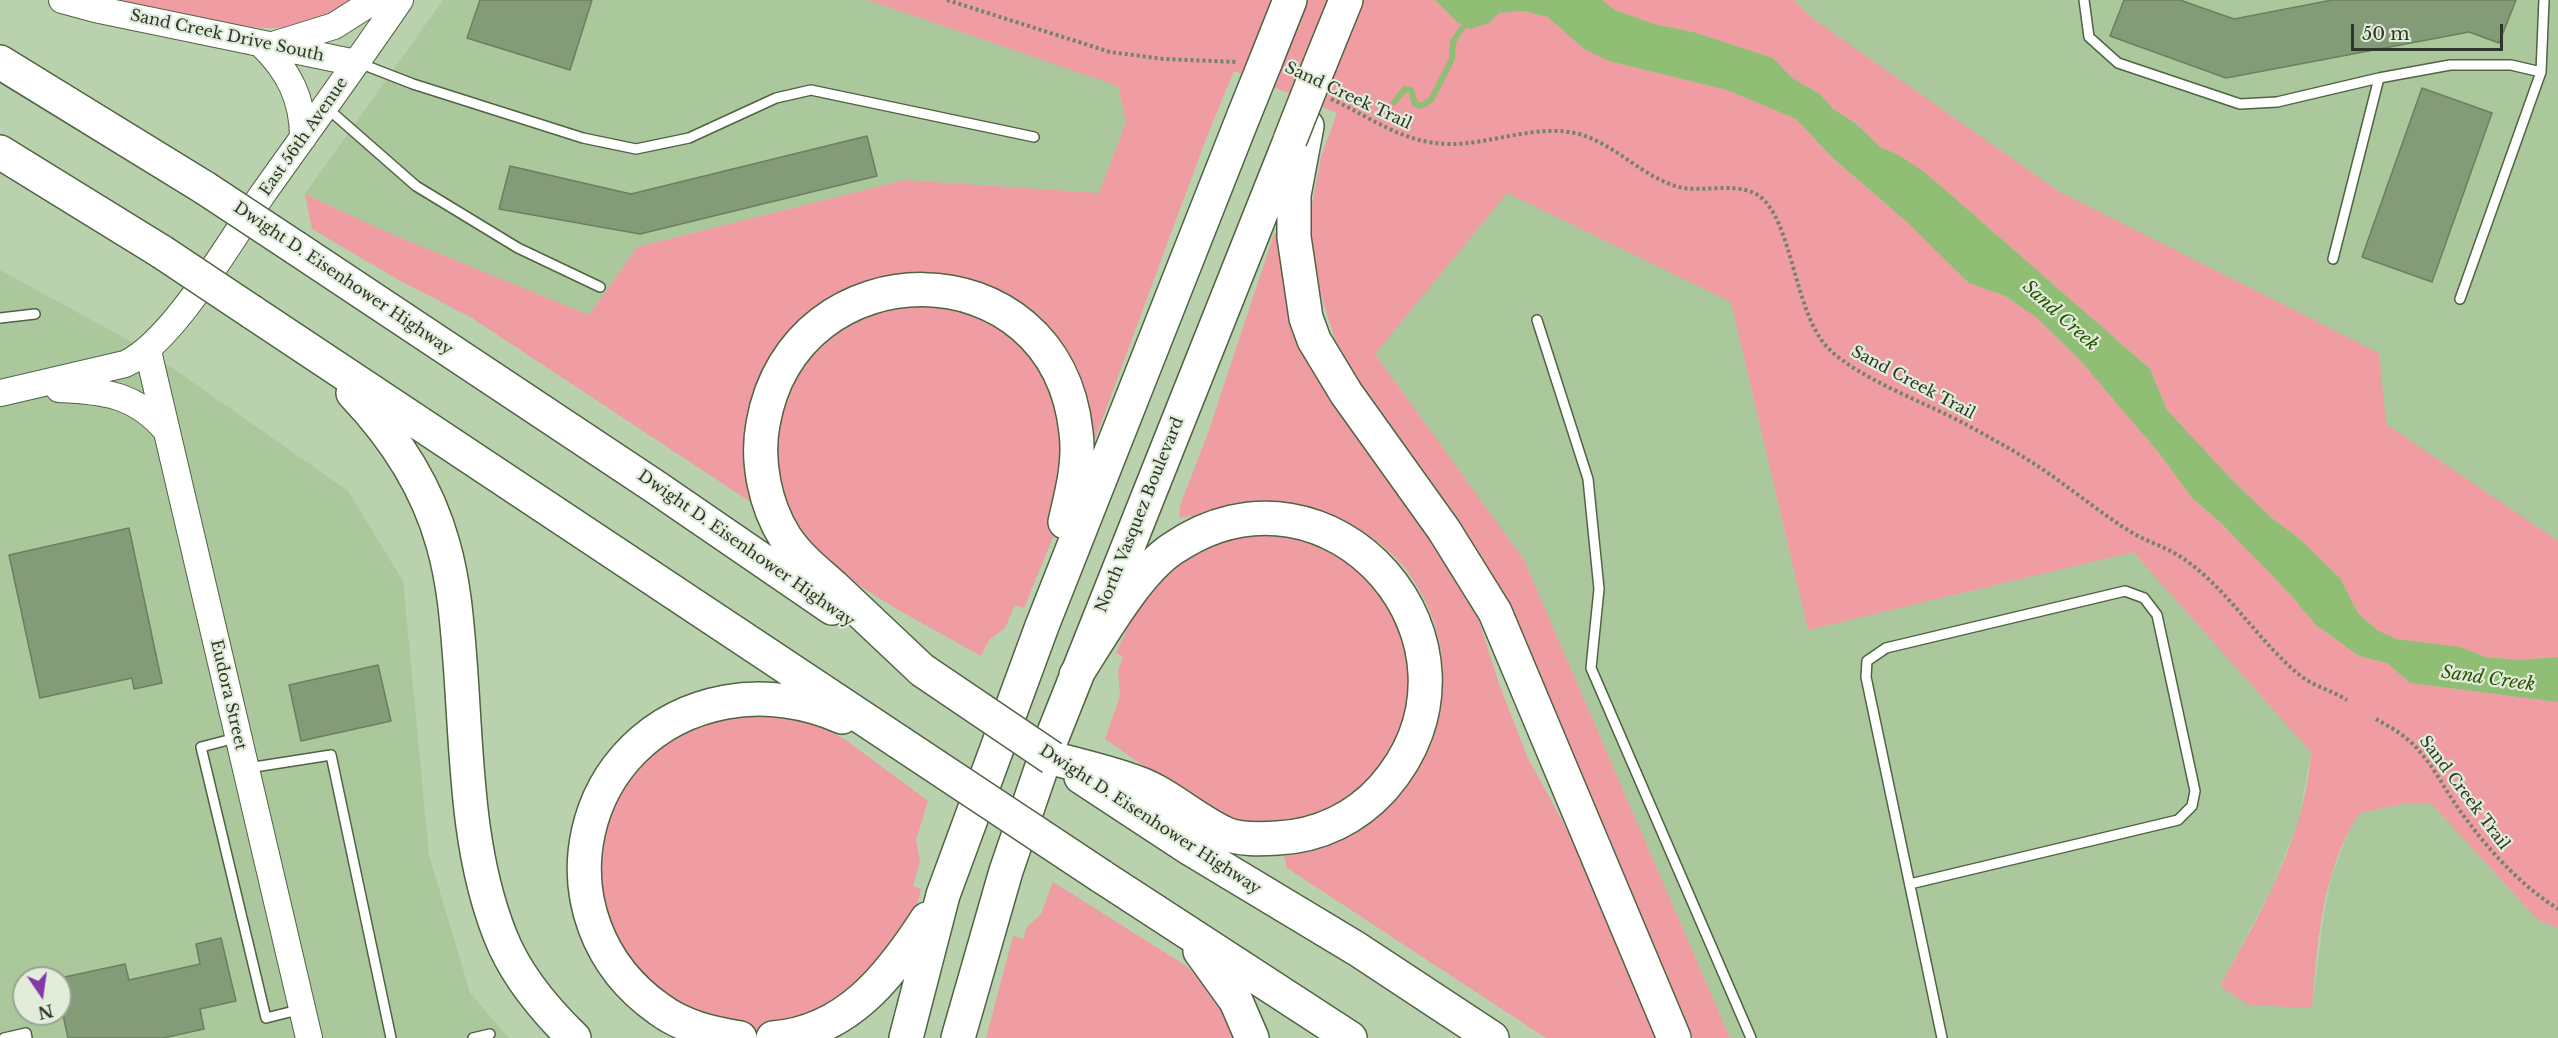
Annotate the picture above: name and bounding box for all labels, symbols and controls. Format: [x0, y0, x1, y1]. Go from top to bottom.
street label: Sand Creek Drive South [128, 6, 326, 66]
scale bar [2354, 12, 2506, 50]
text: 50 m [2362, 23, 2410, 45]
street label: Sand Creek Trail [1282, 58, 1414, 134]
street label: East 56th Avenue [256, 74, 352, 200]
street label: Dwight D. Eisenhower Highway [230, 198, 456, 360]
water label: Sand Creek [2018, 276, 2102, 356]
street label: Sand Creek Trail [1848, 342, 1978, 424]
street label: North Vasquez Boulevard [1092, 415, 1188, 615]
street label: Dwight D. Eisenhower Highway [634, 467, 858, 631]
street label: Eudora Street [206, 638, 250, 752]
water label: Sand Creek [2440, 662, 2536, 696]
street label: Sand Creek Trail [2415, 732, 2513, 854]
street label: Dwight D. Eisenhower Highway [1036, 741, 1264, 899]
north arrow [12, 966, 72, 1026]
text: N [36, 1000, 55, 1023]

